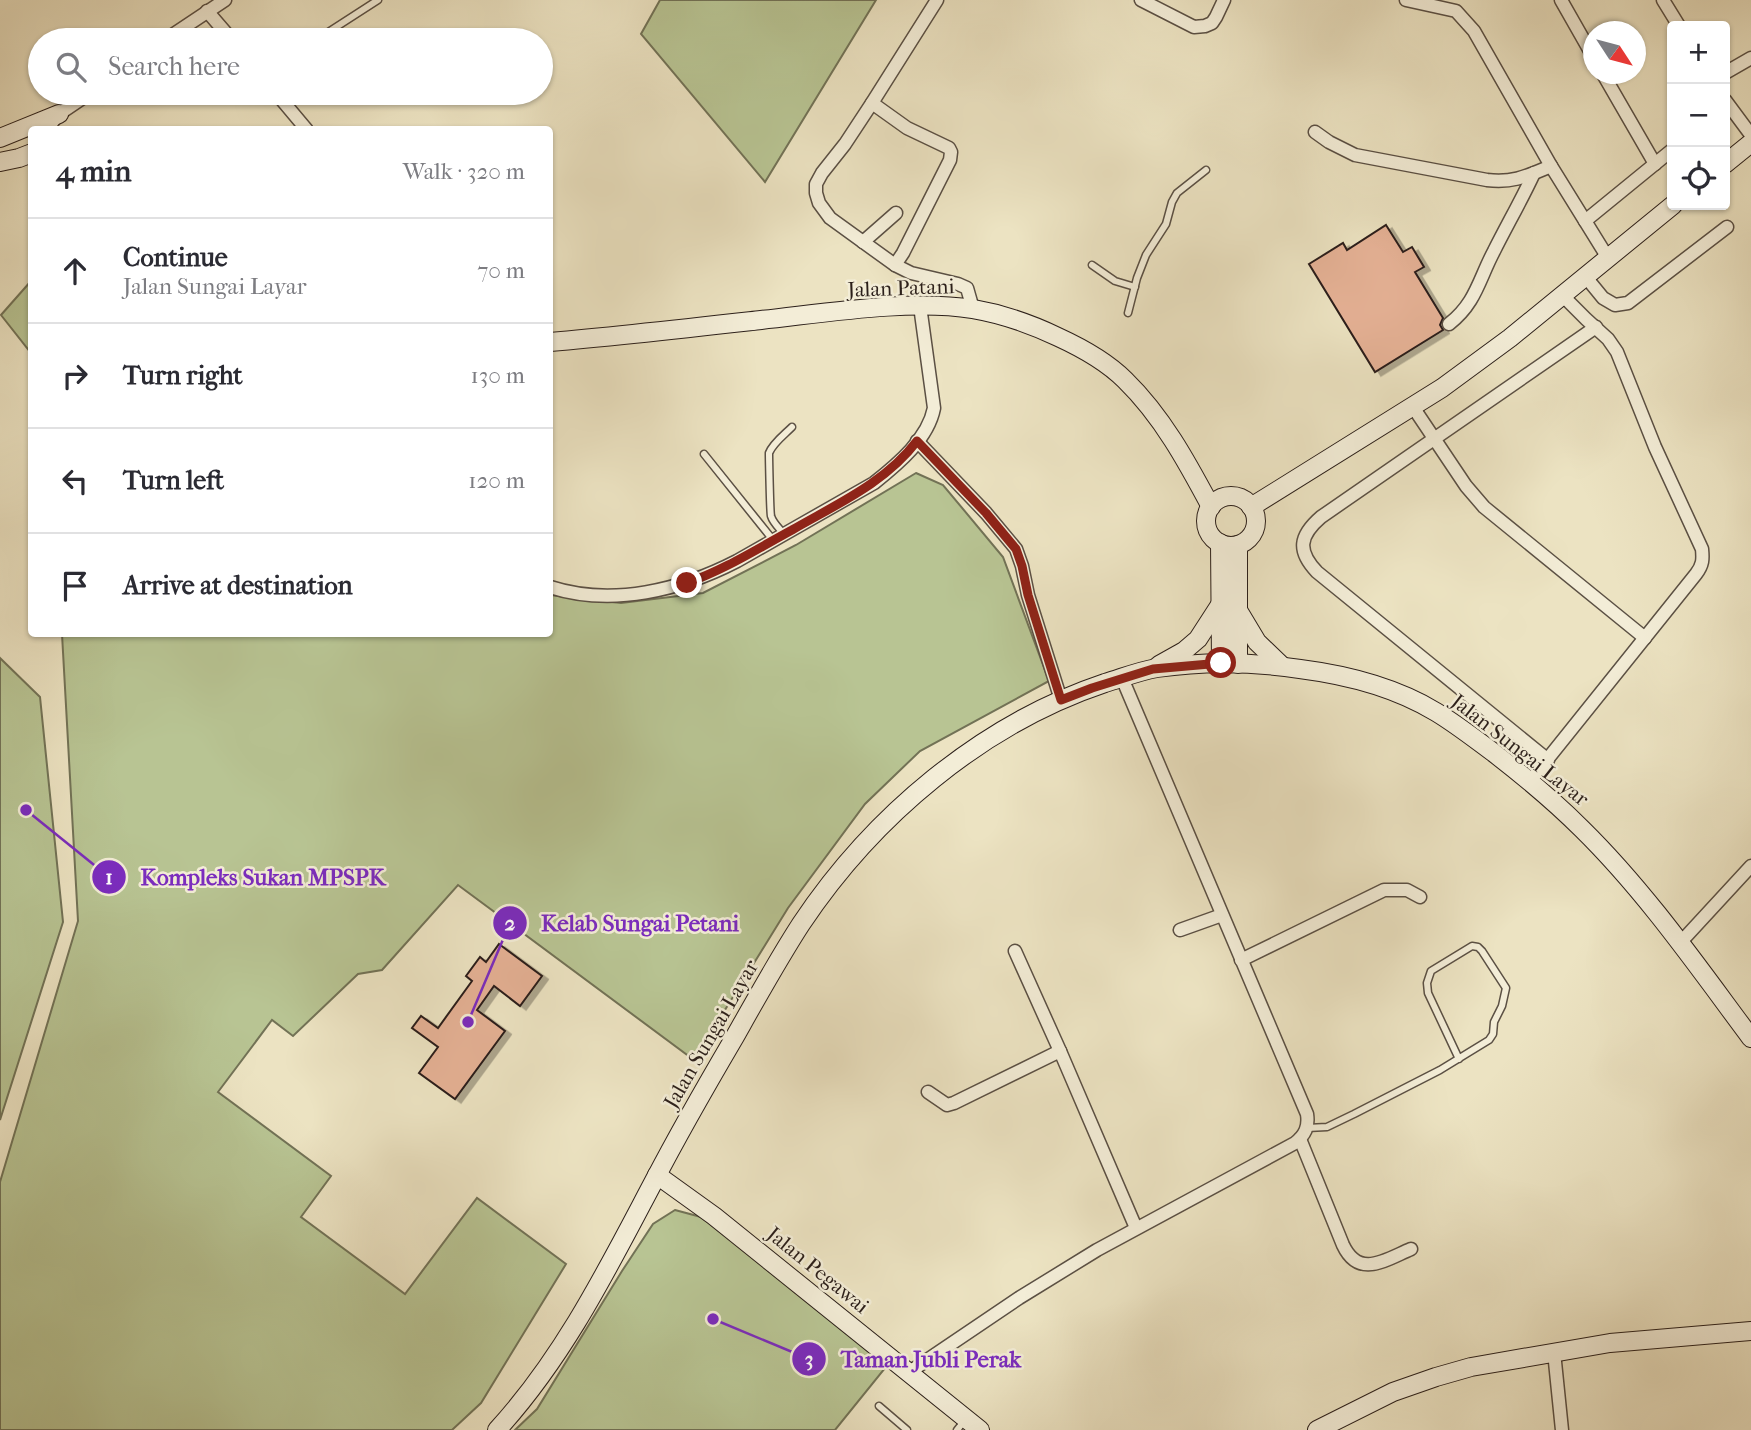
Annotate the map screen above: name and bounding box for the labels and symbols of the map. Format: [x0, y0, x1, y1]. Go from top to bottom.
north arrow [1583, 21, 1646, 84]
street label: Jalan Patani [845, 274, 955, 302]
route end [671, 567, 702, 598]
route start [1205, 647, 1236, 678]
street label: Jalan Sungai Layar [1445, 688, 1593, 811]
callout: Kompleks Sukan MPSPK [92, 855, 400, 899]
text: Kompleks Sukan MPSPK [141, 864, 388, 891]
text: 1 [105, 865, 113, 889]
callout: Kelab Sungai Petani [492, 901, 753, 945]
text: Kelab Sungai Petani [541, 910, 739, 937]
text: 2 [505, 911, 516, 935]
street label: Jalan Sungai Layar [658, 955, 763, 1114]
street label: Jalan Pegawai [761, 1220, 874, 1318]
callout: Taman Jubli Perak [792, 1337, 1035, 1381]
text: Taman Jubli Perak [840, 1346, 1022, 1373]
text: 3 [805, 1347, 813, 1371]

